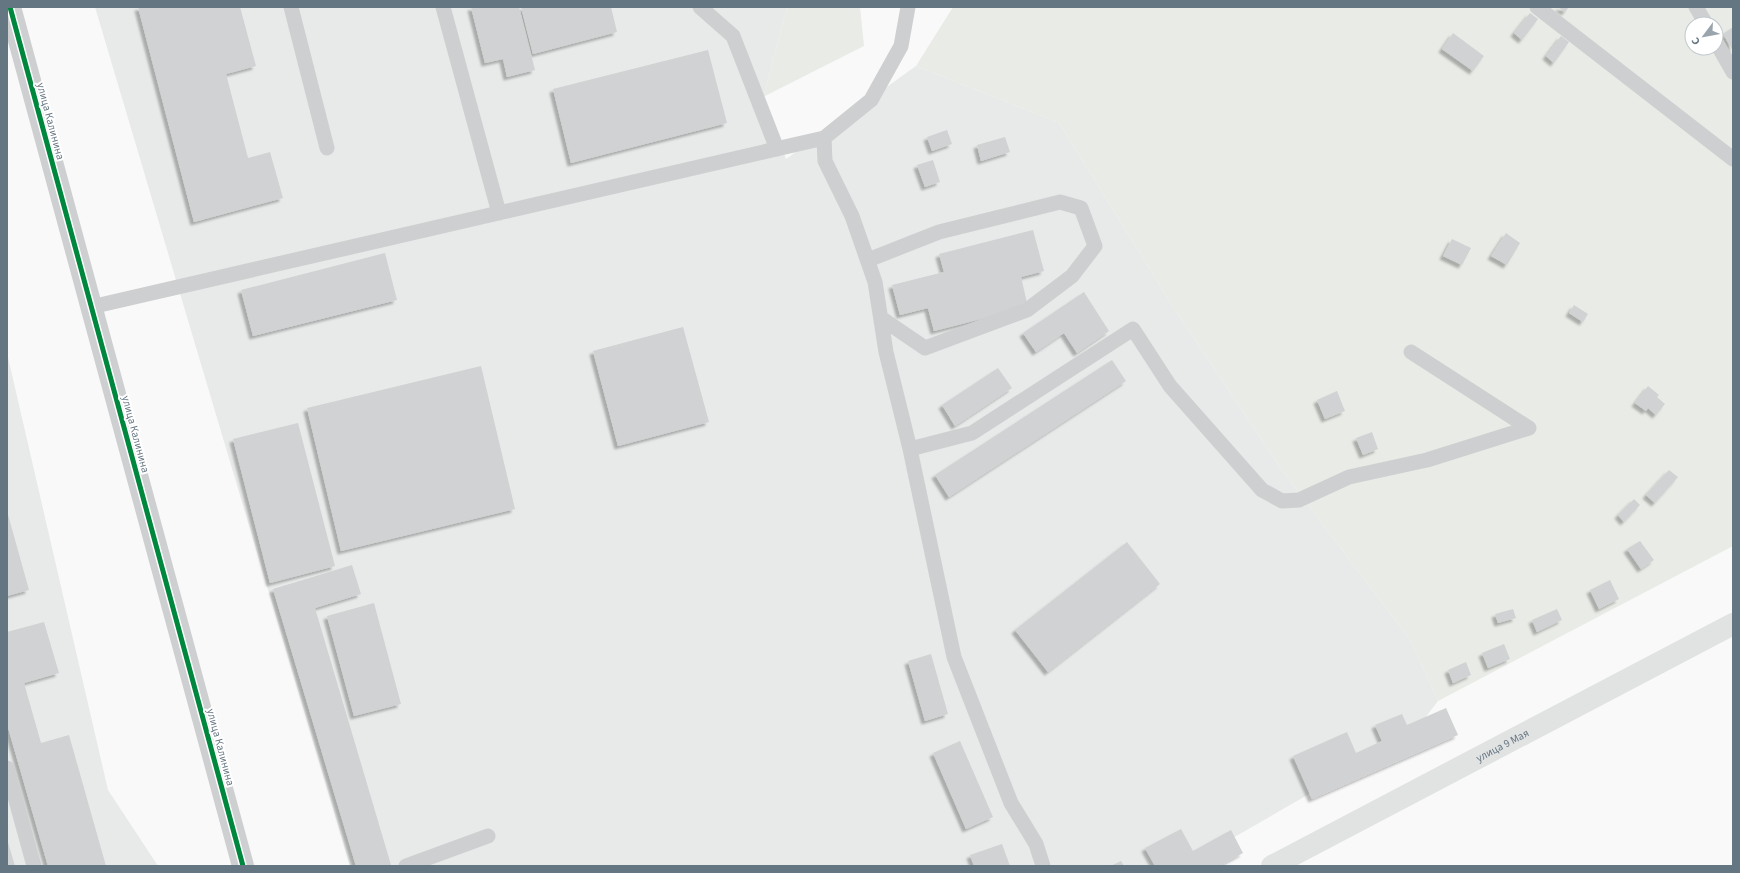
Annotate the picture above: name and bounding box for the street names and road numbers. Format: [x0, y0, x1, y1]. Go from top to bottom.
street label: улица Калинина [33, 81, 68, 161]
street label: улица Калинина [118, 394, 153, 474]
street label: улица Калинина [203, 707, 238, 787]
street label: улица 9 Мая [1473, 725, 1532, 766]

